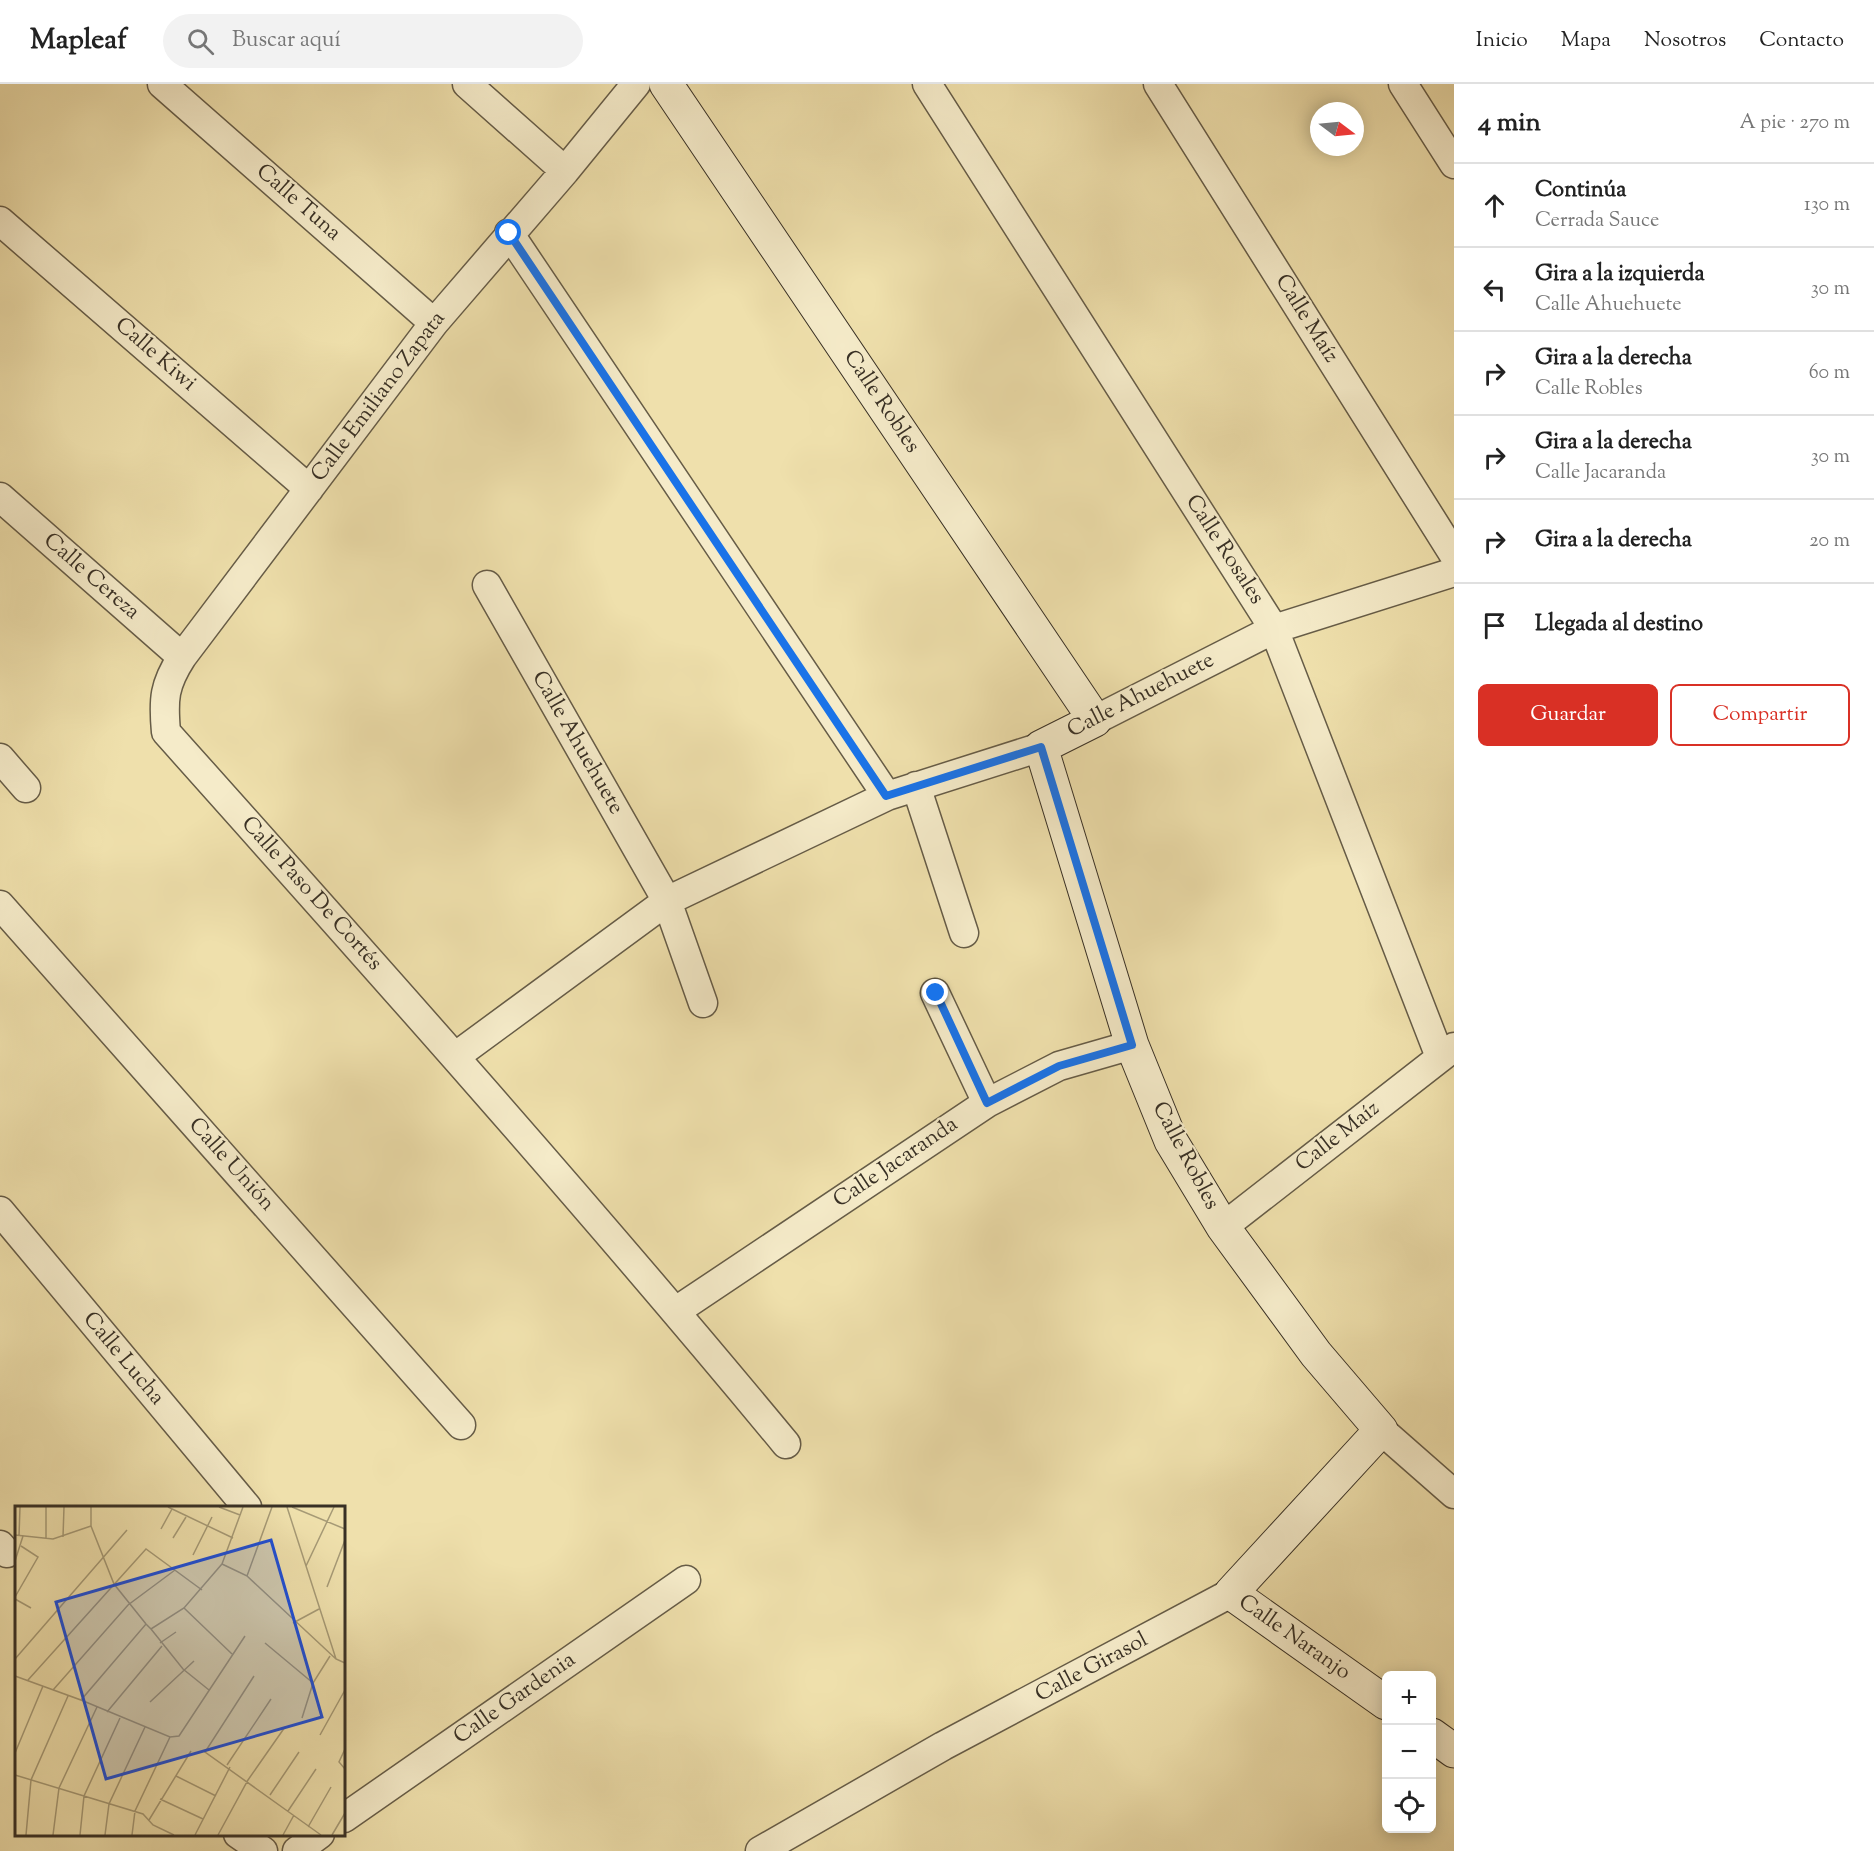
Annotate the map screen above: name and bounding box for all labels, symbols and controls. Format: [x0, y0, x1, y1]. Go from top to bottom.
search box [163, 14, 583, 68]
text: Mapleaf [30, 21, 127, 61]
icon: search [184, 25, 217, 58]
text: Buscar aquí [232, 25, 341, 57]
text: Inicio [1476, 26, 1528, 56]
text: Mapa [1561, 26, 1611, 56]
text: Nosotros [1644, 26, 1726, 56]
text: Contacto [1759, 26, 1844, 56]
north arrow [1310, 102, 1364, 156]
text: 4 min [1478, 105, 1541, 142]
text: A pie · 270 m [1740, 109, 1850, 138]
street label: Calle Tuna [248, 157, 348, 249]
text: Continúa [1535, 175, 1626, 207]
icon: ahead [1478, 189, 1511, 222]
text: 130 m [1804, 191, 1850, 220]
text: Cerrada Sauce [1535, 207, 1659, 236]
route start [495, 219, 521, 245]
text: Gira a la izquierda [1535, 259, 1705, 291]
street label: Calle Maíz [1266, 268, 1346, 370]
icon: left [1478, 273, 1511, 306]
text: 30 m [1811, 275, 1850, 304]
text: Calle Ahuehuete [1535, 291, 1682, 320]
street label: Calle Emiliano Zapata [304, 305, 454, 489]
street label: Calle Kiwi [107, 310, 203, 400]
text: Gira a la derecha [1535, 343, 1692, 375]
street label: Calle Robles [835, 344, 927, 460]
icon: right [1478, 357, 1511, 390]
text: 60 m [1809, 359, 1850, 388]
text: Calle Robles [1535, 375, 1643, 404]
text: Gira a la derecha [1535, 427, 1692, 459]
icon: right [1478, 441, 1511, 474]
text: 30 m [1811, 443, 1850, 472]
text: Calle Jacaranda [1535, 459, 1666, 488]
street label: Calle Rosales [1176, 489, 1272, 611]
icon: right [1478, 525, 1511, 558]
text: Gira a la derecha [1535, 525, 1692, 557]
street label: Calle Cereza [36, 526, 146, 628]
text: 20 m [1809, 527, 1850, 556]
icon: arrive [1478, 609, 1511, 642]
text: Llegada al destino [1535, 609, 1703, 641]
street label: Calle Ahuehuete [1062, 645, 1220, 747]
street label: Calle Ahuehuete [523, 665, 631, 821]
button: Guardar [1478, 684, 1658, 746]
button: Compartir [1670, 684, 1850, 746]
street label: Calle Paso De Cortés [233, 810, 389, 978]
route end [922, 979, 948, 1005]
street label: Calle Maíz [1289, 1094, 1387, 1180]
street label: Calle Robles [1143, 1096, 1227, 1216]
street label: Calle Jacaranda [827, 1109, 965, 1217]
street label: Calle Unión [180, 1111, 282, 1219]
street label: Calle Lucha [74, 1305, 172, 1413]
inset map [15, 1506, 345, 1836]
street label: Calle Naranjo [1231, 1587, 1357, 1689]
street label: Calle Girasol [1030, 1625, 1154, 1711]
street label: Calle Gardenia [447, 1645, 583, 1753]
map controls [1382, 1671, 1436, 1833]
button: + [1382, 1671, 1436, 1725]
button: − [1382, 1725, 1436, 1779]
button: locate [1382, 1779, 1436, 1833]

